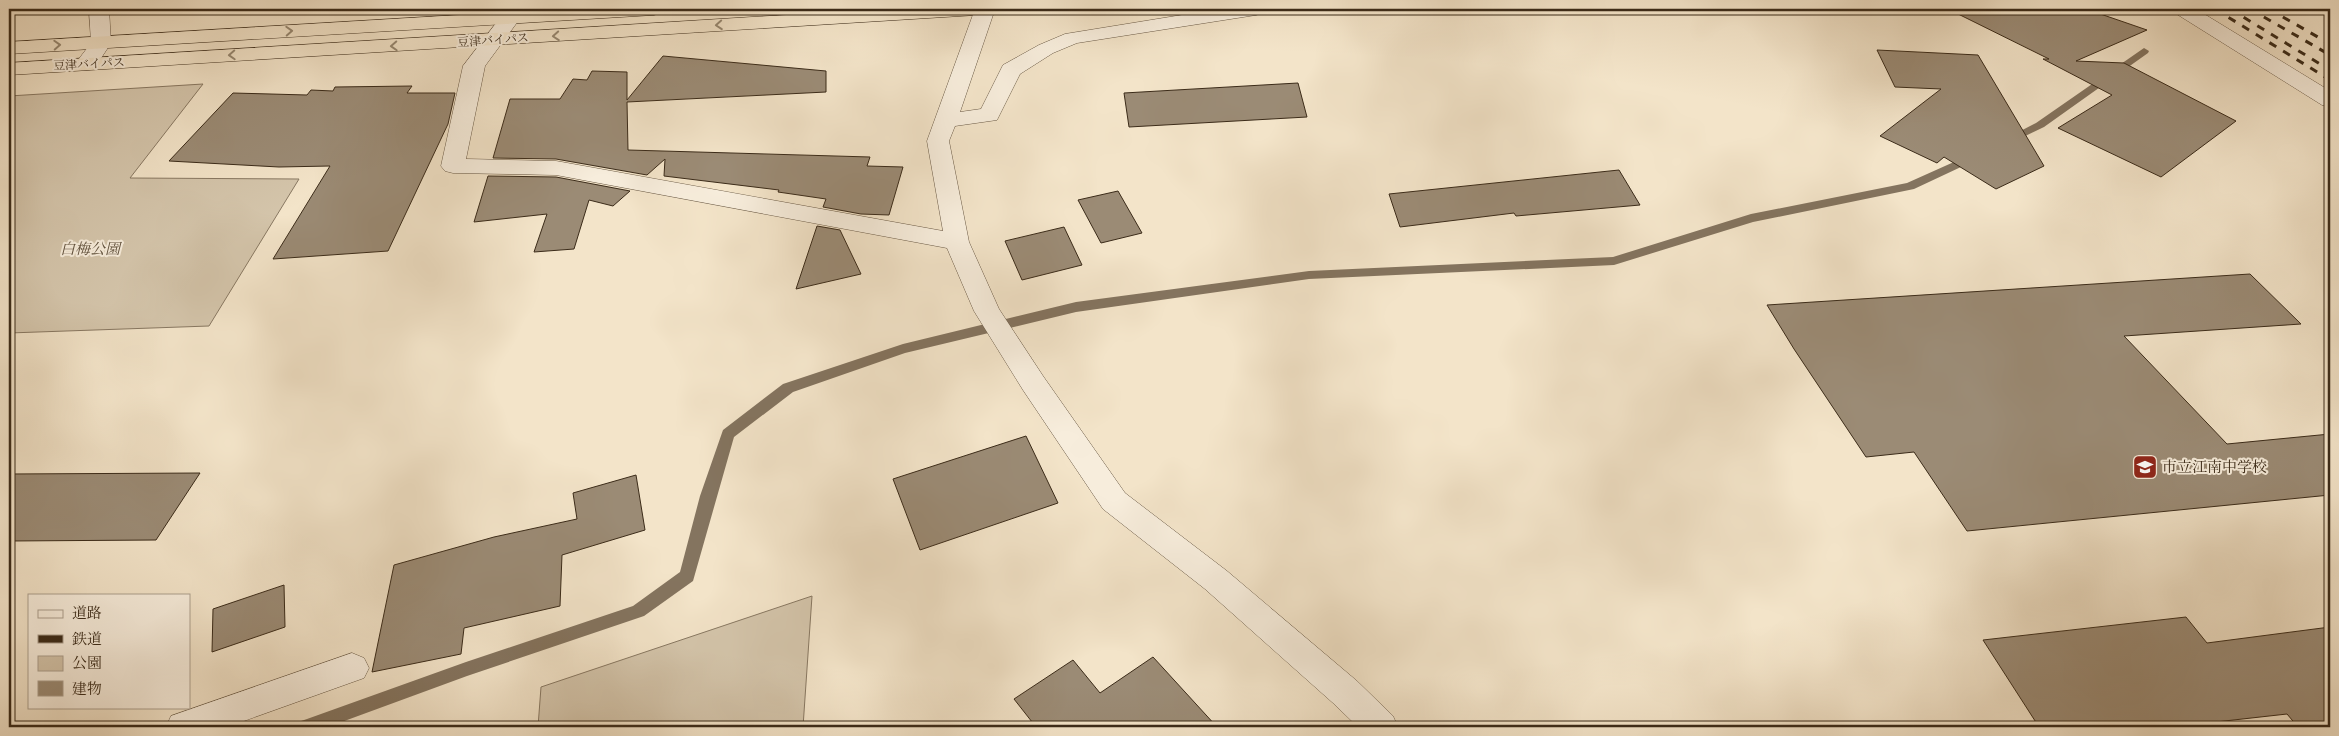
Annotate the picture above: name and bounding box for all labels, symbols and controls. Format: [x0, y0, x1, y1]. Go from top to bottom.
one-way arrow [714, 20, 722, 31]
one-way arrow [286, 26, 294, 37]
one-way arrow [552, 30, 560, 41]
street label: 豆津バイパス [457, 32, 529, 49]
one-way arrow [54, 40, 62, 51]
one-way arrow [390, 40, 398, 51]
one-way arrow [228, 50, 236, 61]
street label: 豆津バイパス [53, 56, 125, 73]
park label: 白梅公園 [60, 241, 123, 258]
school or university icon: 市立江南中学校 [2132, 454, 2158, 480]
place label: 市立江南中学校 [2162, 459, 2267, 476]
legend [28, 594, 190, 708]
text: 道路 [72, 605, 102, 622]
text: 鉄道 [72, 631, 102, 648]
text: 公園 [72, 655, 102, 672]
text: 建物 [72, 681, 102, 698]

